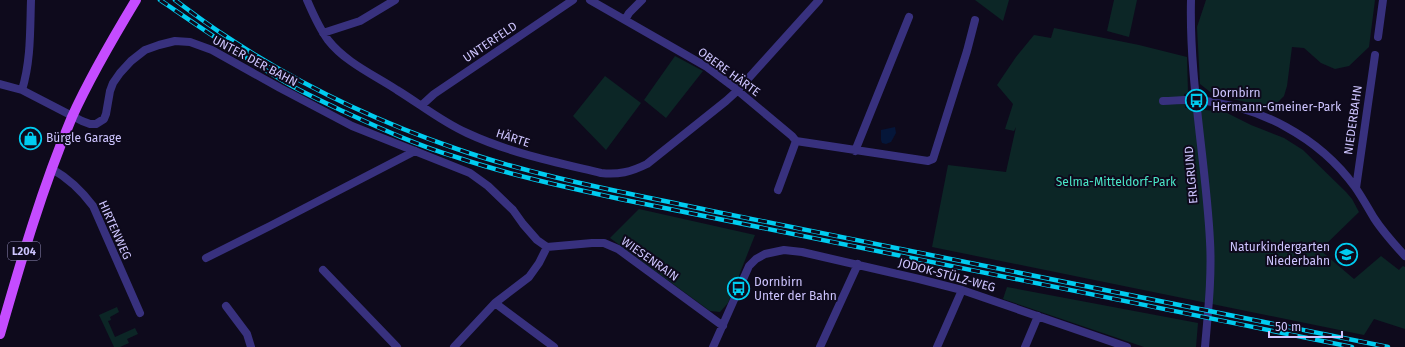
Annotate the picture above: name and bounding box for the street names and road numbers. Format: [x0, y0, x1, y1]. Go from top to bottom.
street label: UNTERFELD [460, 19, 520, 65]
street label: UNTER DER BAHN [210, 33, 300, 89]
street label: OBERE HÄRTE [695, 44, 763, 99]
street label: NIEDERBAHN [1341, 84, 1365, 156]
street label: HÄRTE [494, 125, 532, 150]
street label: ERLGRUND [1181, 145, 1200, 204]
street label: HIRTENWEG [96, 198, 134, 262]
street label: WIESENRAIN [619, 234, 681, 284]
road number: L204 [8, 242, 40, 260]
street label: JODOK-STÜLZ-WEG [897, 253, 997, 295]

